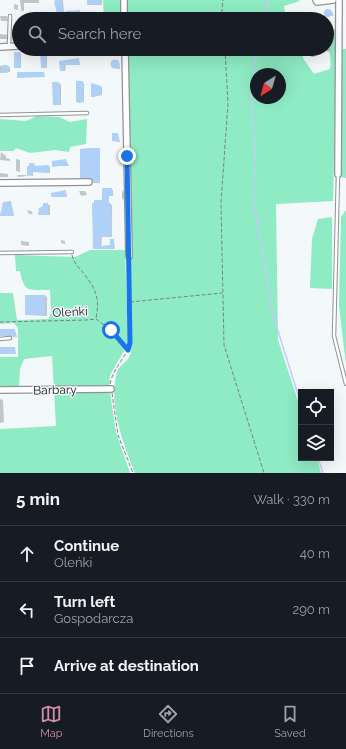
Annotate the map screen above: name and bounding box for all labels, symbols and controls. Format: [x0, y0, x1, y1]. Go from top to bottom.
search box [12, 12, 334, 56]
icon: search [26, 23, 48, 45]
text: Search here [58, 25, 141, 43]
north arrow [250, 68, 286, 104]
route end [118, 147, 136, 165]
street label: Oleńki [52, 304, 88, 320]
route start [102, 321, 120, 339]
street label: Barbary [33, 383, 77, 397]
map controls [298, 389, 334, 461]
button: locate [298, 389, 334, 425]
button: layers [298, 425, 334, 461]
text: 5 min [16, 489, 60, 509]
text: Walk · 330 m [253, 492, 330, 507]
text: Continue [54, 537, 119, 555]
icon: ahead [16, 543, 38, 565]
text: 40 m [300, 546, 330, 561]
text: Oleńki [54, 555, 92, 570]
text: Turn left [54, 593, 115, 611]
icon: left [16, 599, 38, 621]
text: 290 m [292, 602, 330, 617]
text: Gospodarcza [54, 611, 133, 626]
icon: arrive [16, 655, 38, 677]
text: Arrive at destination [54, 657, 199, 675]
tab: Map [40, 703, 63, 740]
tab: Directions [143, 703, 194, 740]
tab: Saved [274, 703, 306, 740]

